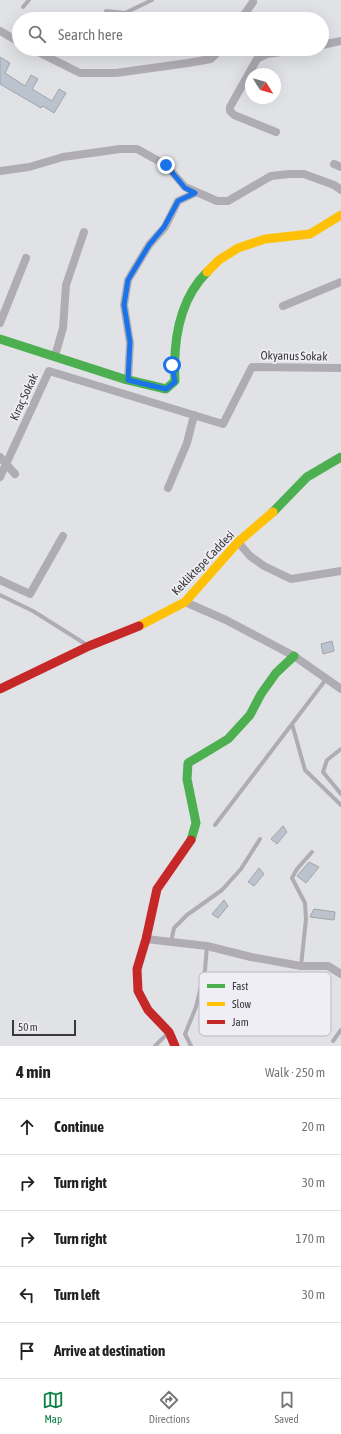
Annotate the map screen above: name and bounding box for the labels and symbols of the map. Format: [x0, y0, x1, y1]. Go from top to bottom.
north arrow [245, 68, 281, 104]
route end [157, 156, 175, 174]
street label: Okyanus Sokak [260, 348, 328, 364]
route start [163, 356, 181, 374]
street label: Kıraç Sokak [7, 371, 41, 423]
street label: Kekliktepe Caddesi [169, 528, 237, 598]
legend [199, 972, 331, 1036]
text: Fast [232, 980, 248, 992]
text: Slow [232, 998, 251, 1010]
text: Jam [232, 1016, 249, 1028]
scale bar [12, 1018, 76, 1037]

